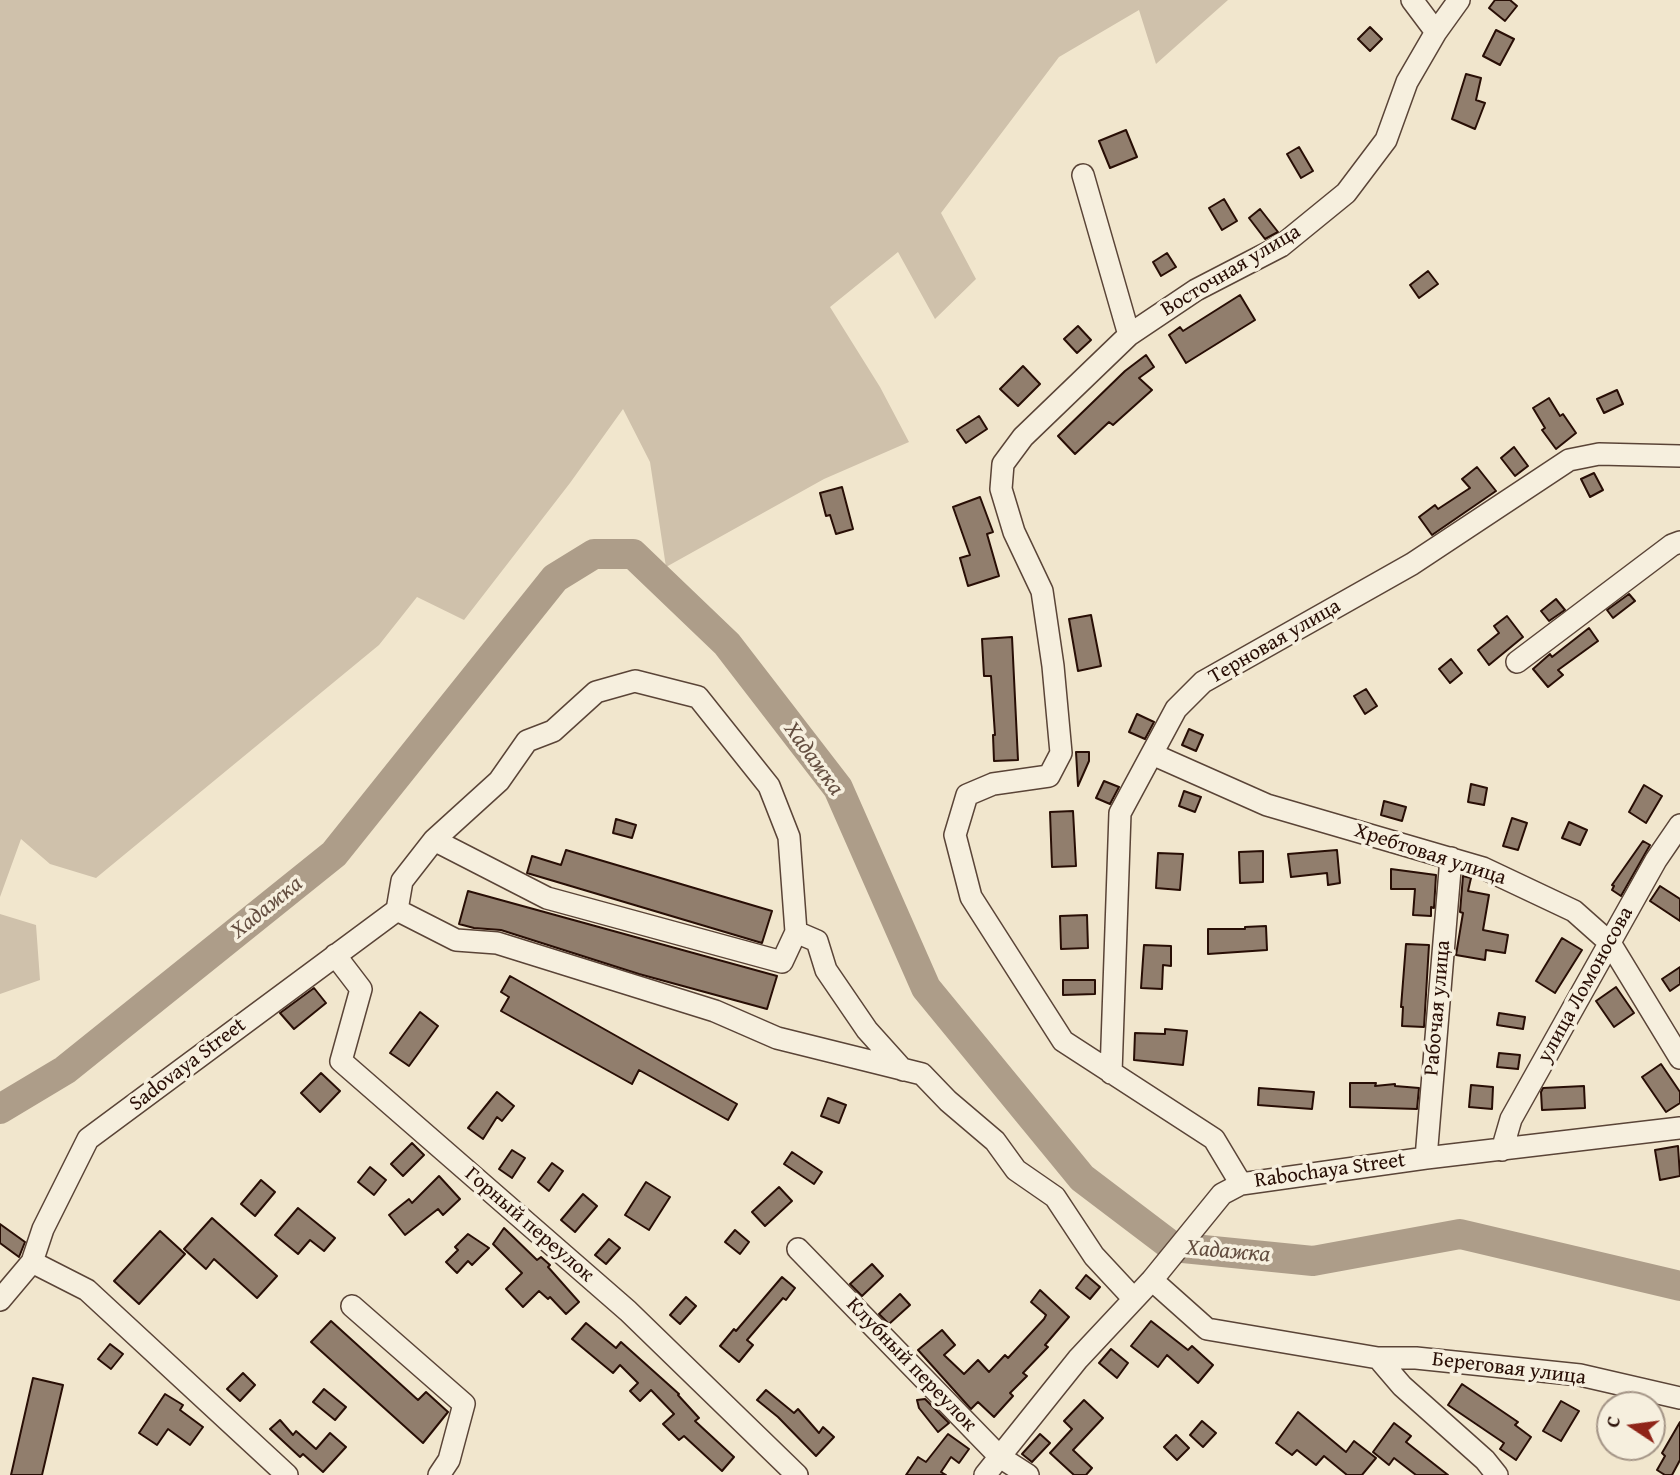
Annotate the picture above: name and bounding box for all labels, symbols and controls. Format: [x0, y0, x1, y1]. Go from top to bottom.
street label: Восточная улица [1157, 219, 1305, 323]
street label: Терновая улица [1205, 594, 1345, 690]
water label: Хадажка [777, 717, 849, 801]
street label: Хребтовая улица [1351, 819, 1509, 891]
water label: Хадажка [225, 871, 309, 945]
street label: улица Ломоносова [1533, 903, 1639, 1067]
street label: Рабочая улица [1420, 939, 1456, 1077]
street label: Sadovaya Street [125, 1013, 251, 1117]
street label: Rabochaya Street [1253, 1148, 1407, 1194]
street label: Горный переулок [459, 1162, 599, 1288]
water label: Хадажка [1185, 1235, 1271, 1269]
street label: Клубный переулок [841, 1293, 981, 1437]
street label: Береговая улица [1431, 1347, 1587, 1391]
north arrow [1596, 1391, 1666, 1461]
text: С [1598, 1413, 1627, 1430]

